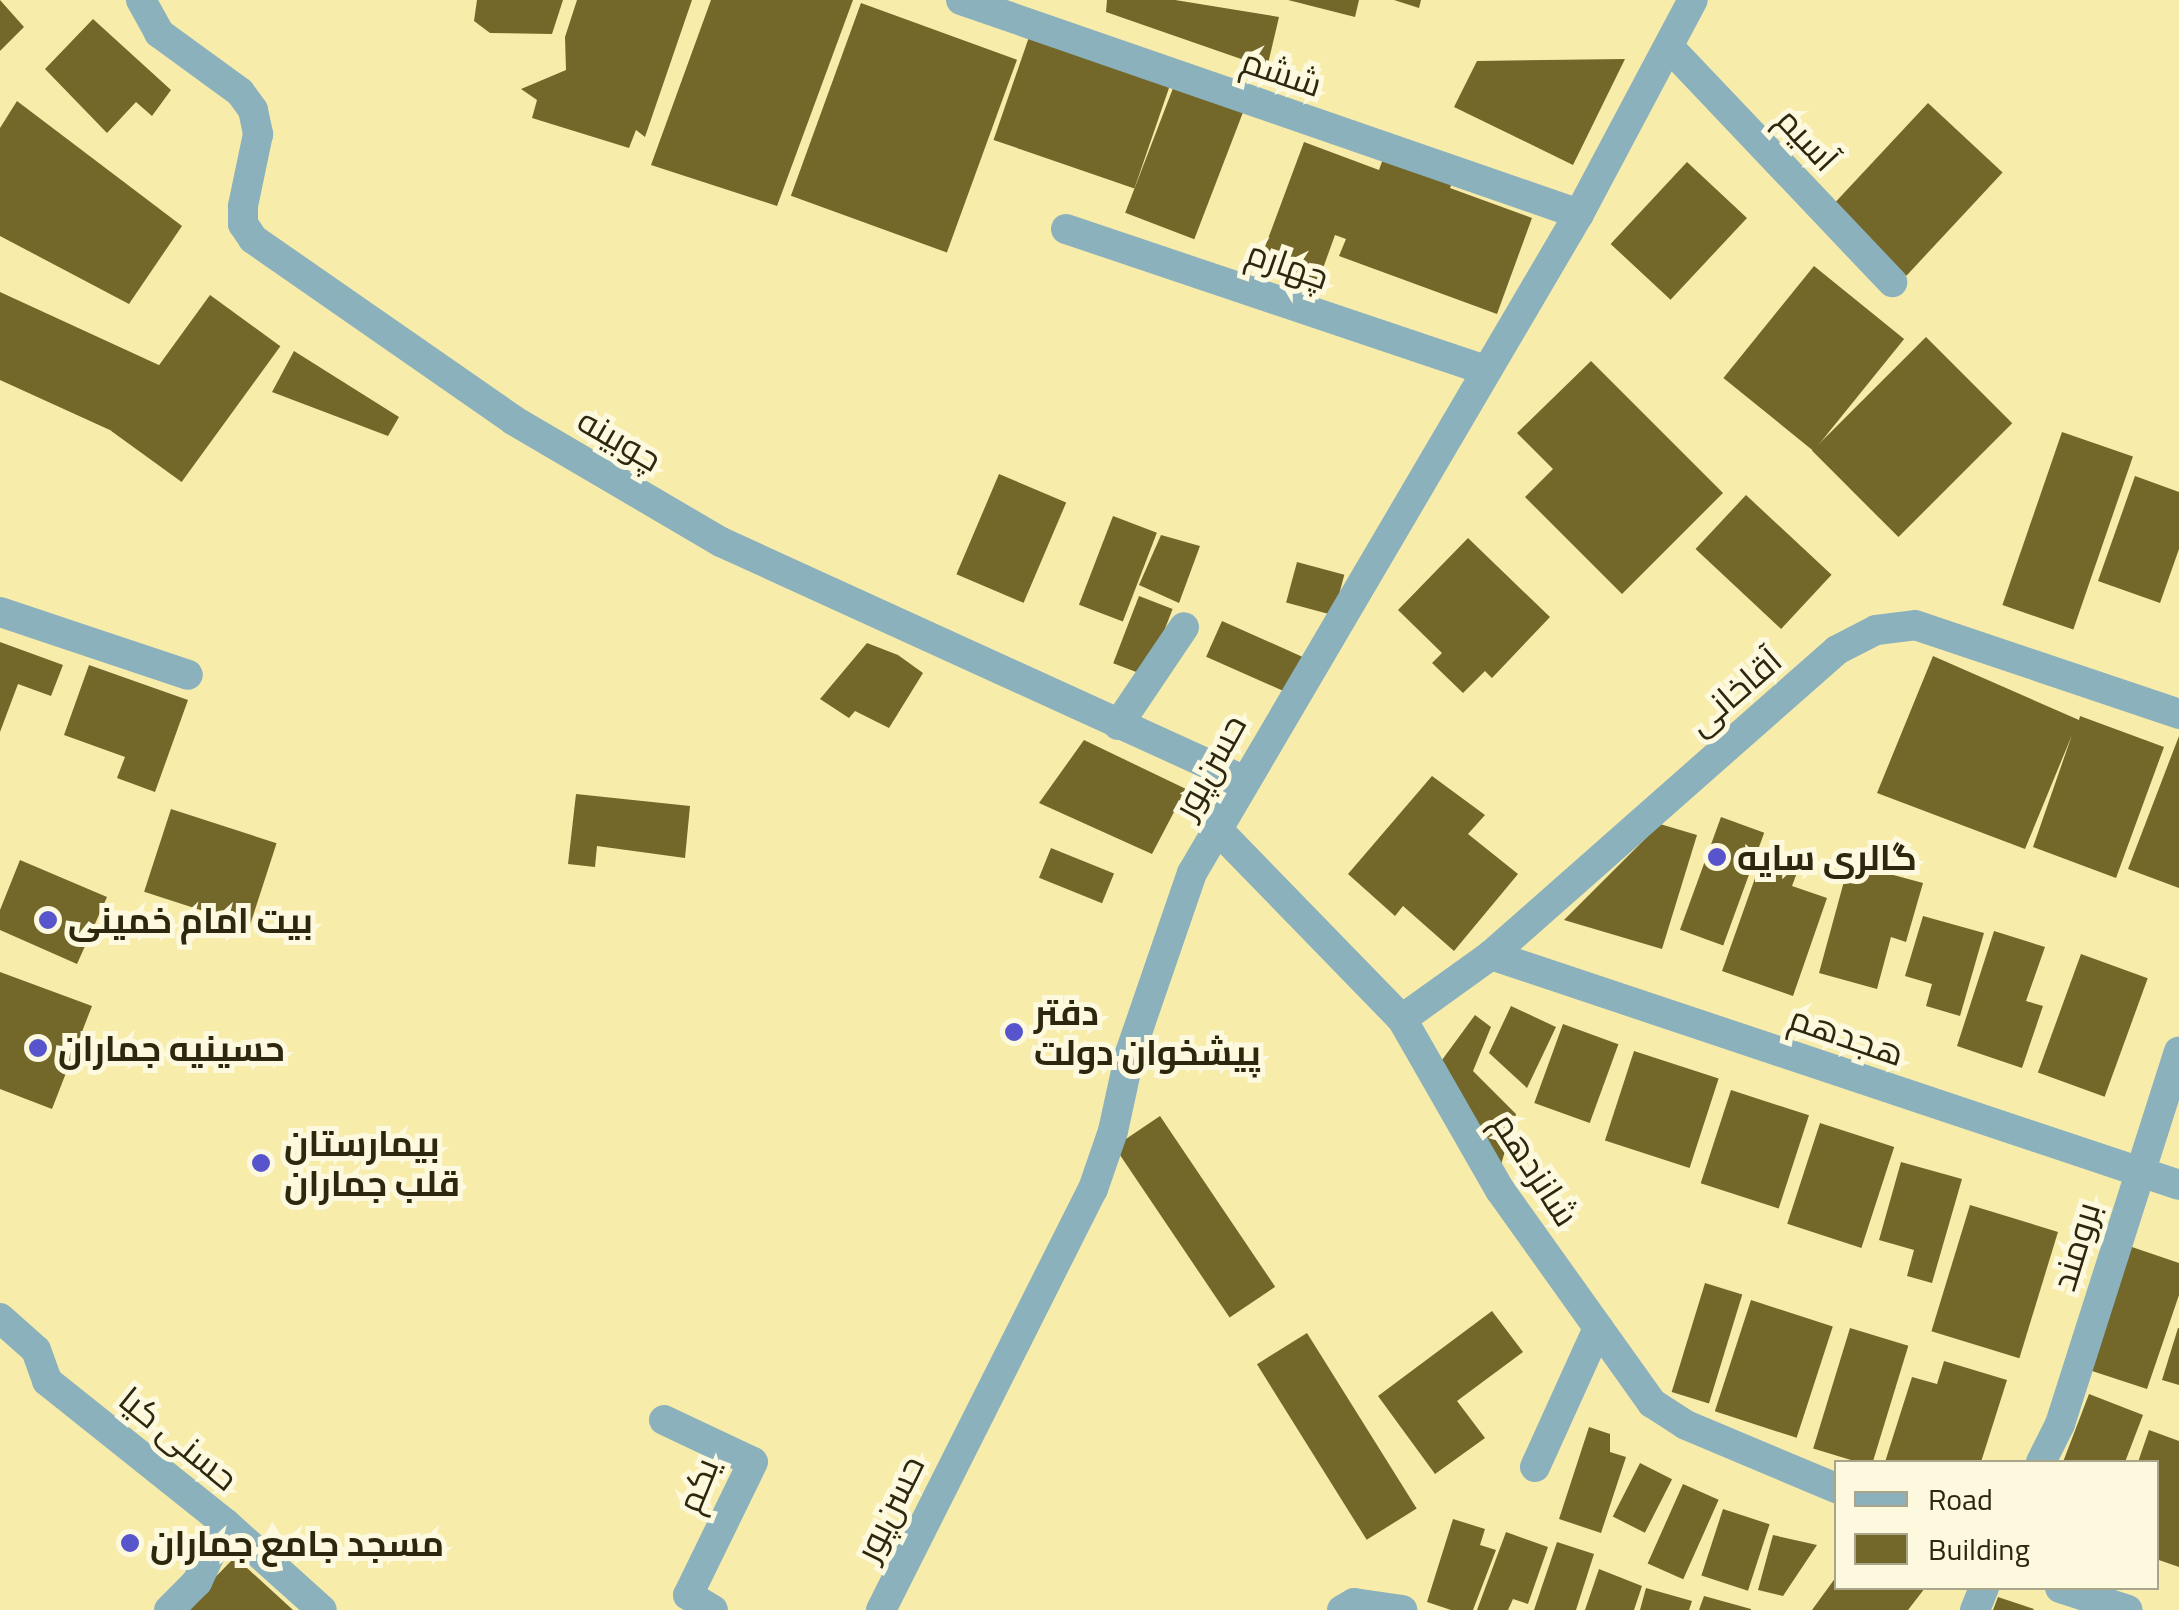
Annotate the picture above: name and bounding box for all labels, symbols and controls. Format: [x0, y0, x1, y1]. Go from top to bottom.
street label: ششم [1236, 39, 1328, 105]
street label: آسیم [1768, 98, 1848, 180]
street label: چهارم [1241, 230, 1335, 298]
street label: چوبینه [571, 398, 669, 480]
street label: آقاخانی [1678, 639, 1790, 743]
street label: حسن‌پور [1163, 707, 1255, 825]
place label: گالری سایه [1737, 836, 1917, 878]
marker: گالری سایه [1706, 846, 1728, 868]
place label: بیت امام خمینی [68, 899, 313, 941]
marker: بیت امام خمینی [37, 909, 59, 931]
place label: دفتر پیشخوان دولت [1034, 991, 1261, 1073]
street label: هجدهم [1784, 996, 1910, 1074]
marker: دفتر پیشخوان دولت [1003, 1021, 1025, 1043]
place label: حسینیه جماران [58, 1027, 285, 1069]
marker: حسینیه جماران [27, 1037, 49, 1059]
street label: شانزدهم [1484, 1104, 1588, 1234]
place label: بیمارستان قلب جماران [284, 1122, 460, 1204]
marker: بیمارستان قلب جماران [248, 1150, 274, 1176]
street label: برومند [2042, 1197, 2108, 1295]
street label: حسنی کیا [111, 1377, 247, 1499]
street label: حسن‌پور [846, 1448, 932, 1568]
street label: یکم [667, 1451, 727, 1519]
legend [1834, 1460, 2159, 1590]
text: Road [1928, 1476, 1993, 1522]
place label: مسجد جامع جماران [150, 1522, 444, 1564]
text: Building [1928, 1526, 2030, 1572]
marker: مسجد جامع جماران [119, 1532, 141, 1554]

